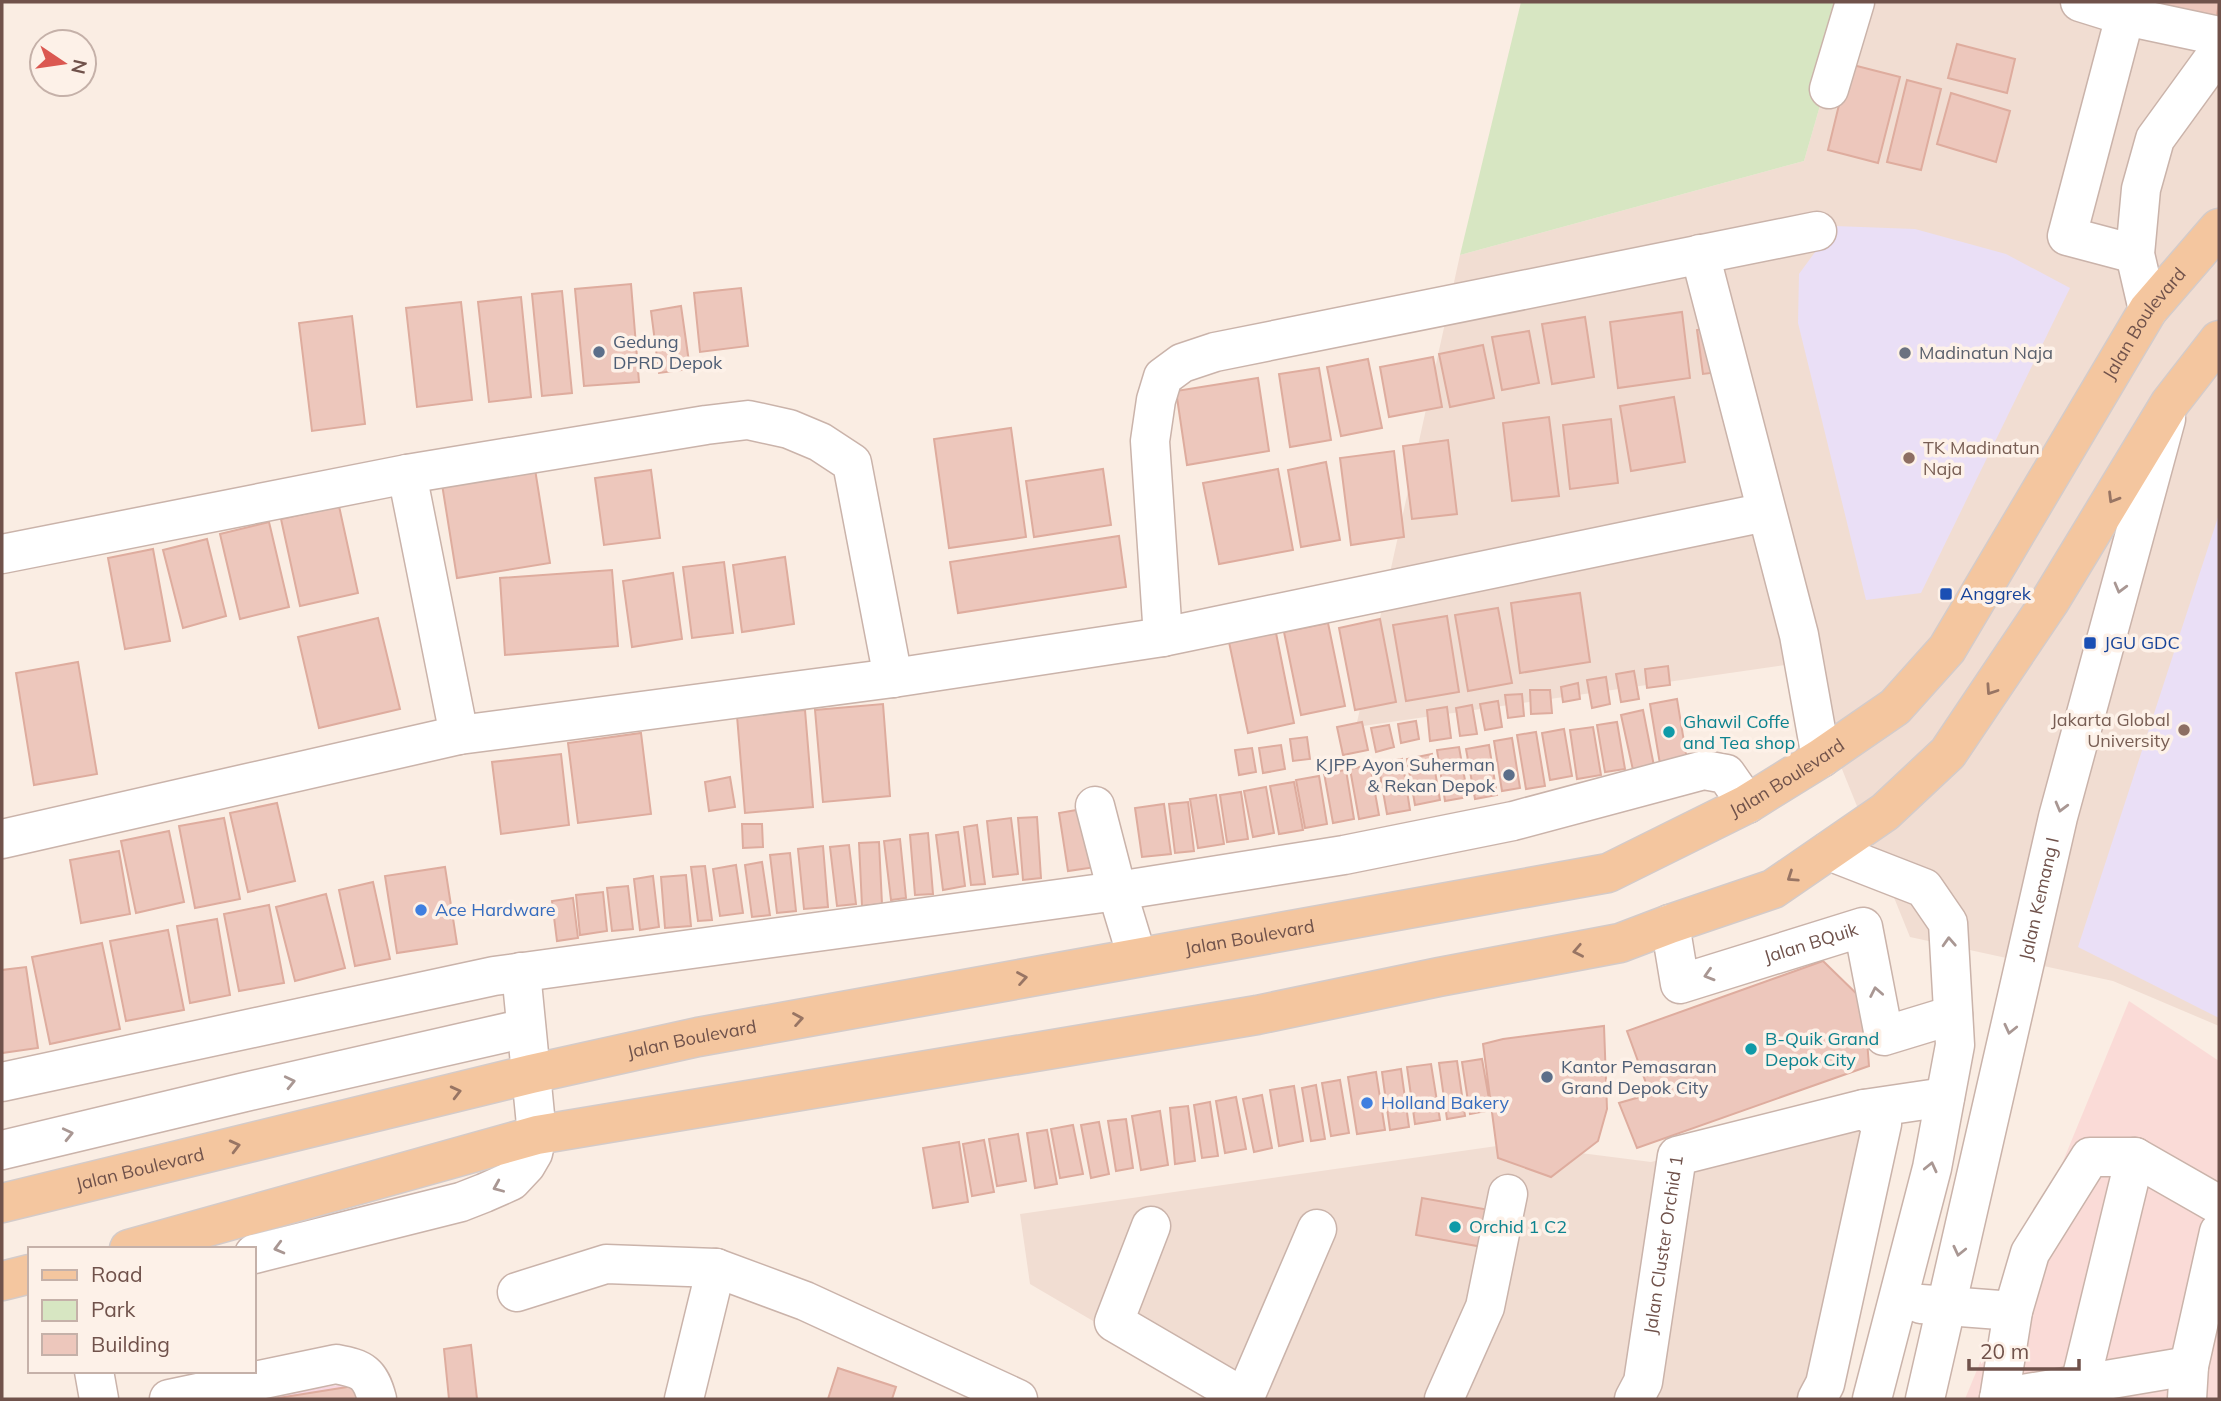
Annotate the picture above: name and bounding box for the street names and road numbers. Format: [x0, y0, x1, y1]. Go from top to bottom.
street label: Jalan Boulevard [2097, 263, 2191, 384]
street label: Jalan Boulevard [1725, 733, 1849, 822]
street label: Jalan Kemang I [2014, 835, 2064, 963]
street label: Jalan Boulevard [1183, 914, 1316, 960]
street label: Jalan BQuik [1761, 917, 1861, 968]
street label: Jalan Boulevard [625, 1015, 758, 1063]
street label: Jalan Boulevard [73, 1142, 206, 1196]
street label: Jalan Cluster Orchid 1 [1638, 1154, 1688, 1336]

